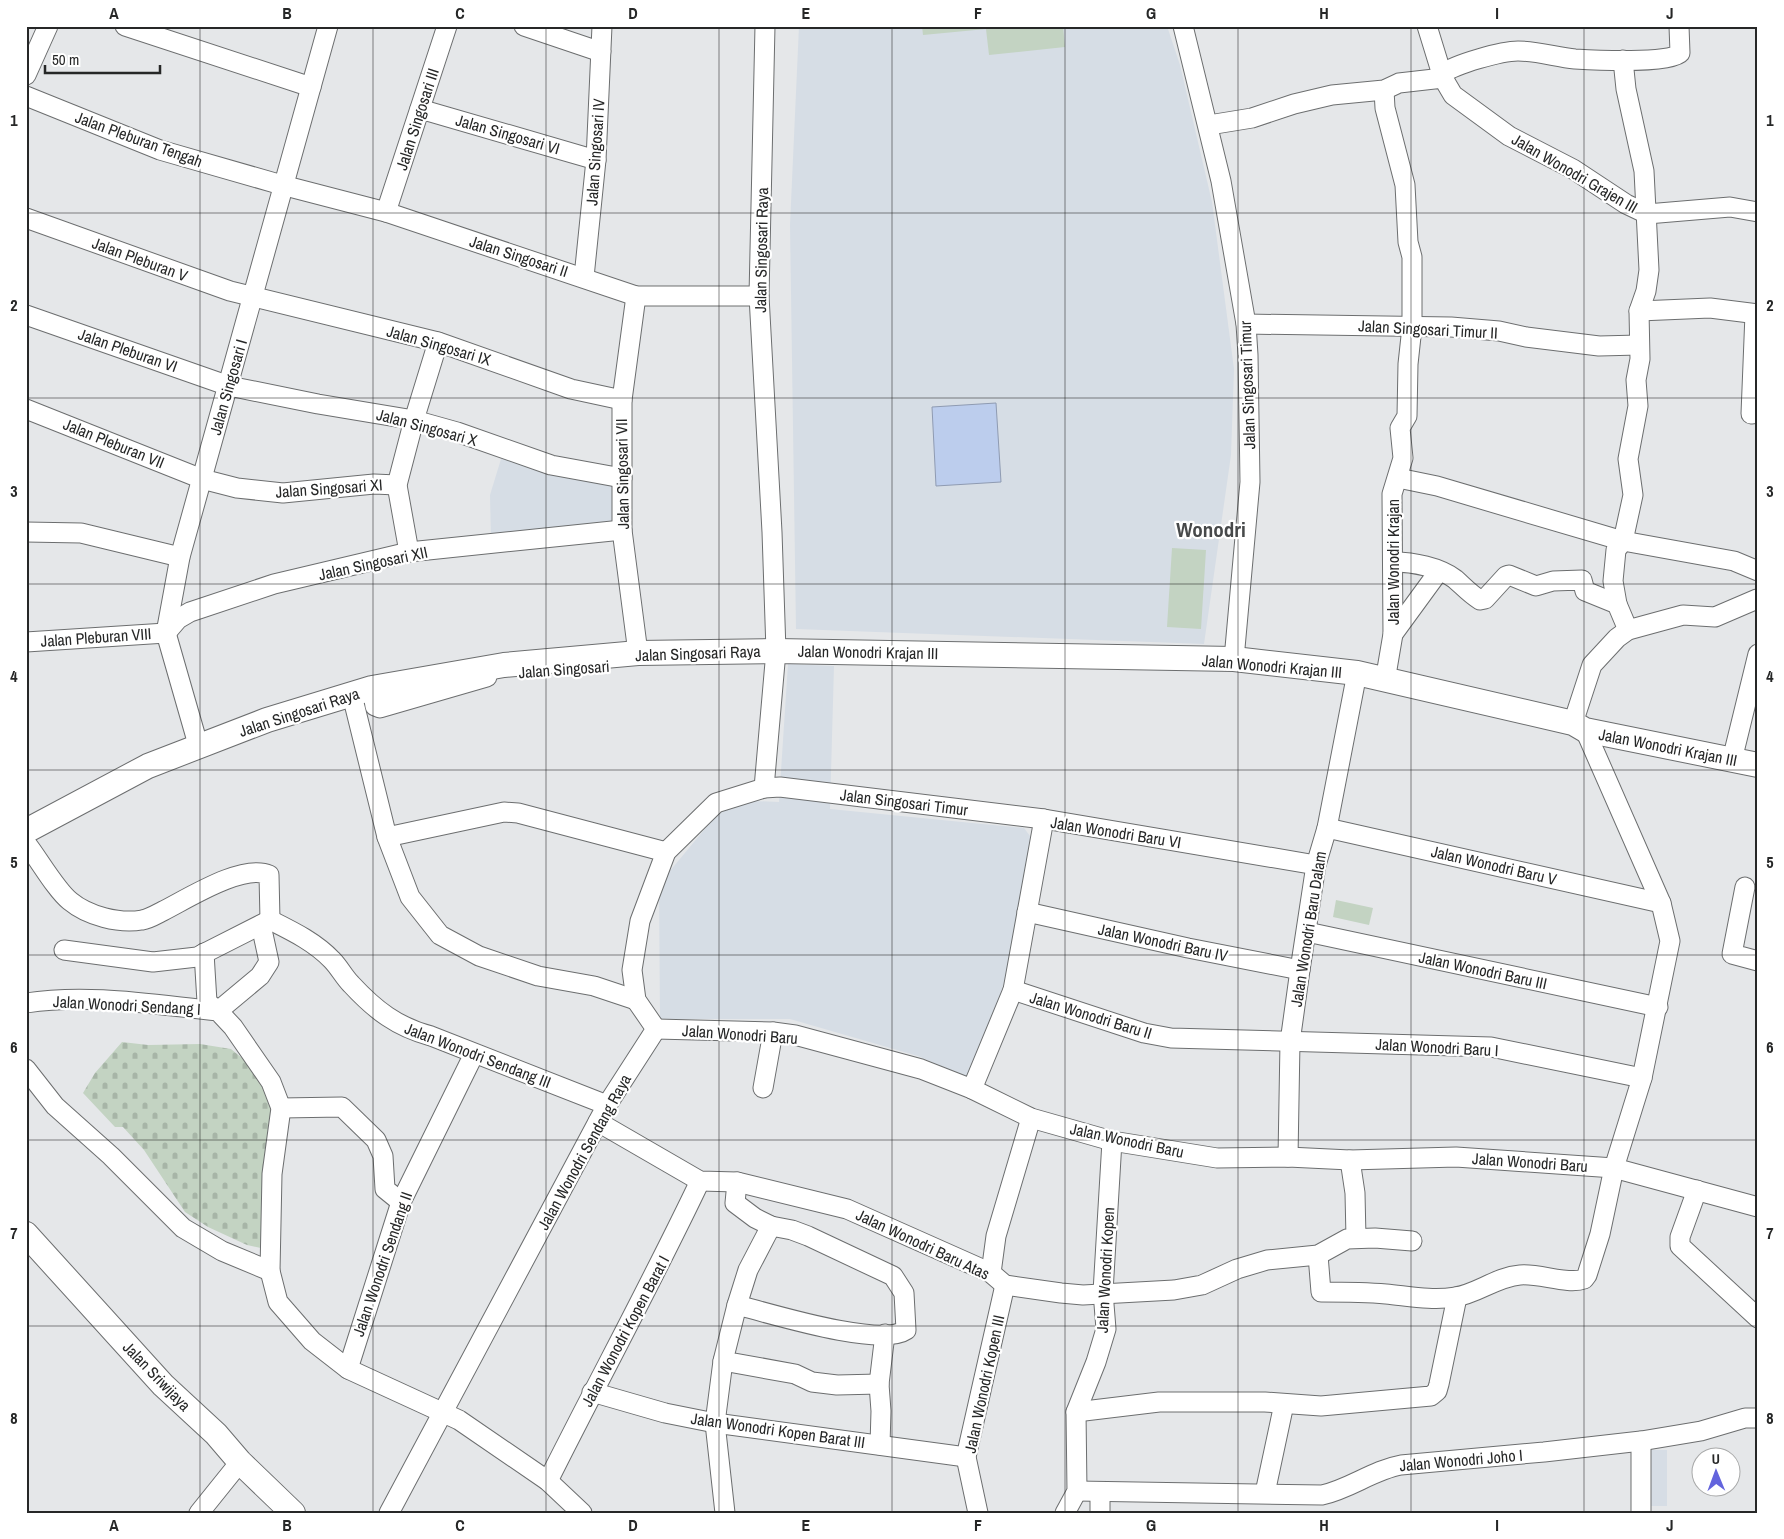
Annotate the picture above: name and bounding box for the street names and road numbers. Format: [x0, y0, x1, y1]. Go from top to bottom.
street label: Jalan Singosari III [390, 65, 444, 173]
street label: Jalan Singosari IV [580, 98, 610, 206]
street label: Jalan Pleburan Tengah [72, 106, 206, 172]
street label: Jalan Singosari VI [453, 109, 563, 159]
street label: Jalan Wonodri Grajen III [1508, 128, 1642, 218]
street label: Jalan Singosari Raya [749, 186, 773, 313]
street label: Jalan Singosari II [467, 230, 571, 282]
street label: Jalan Pleburan V [89, 232, 191, 287]
street label: Jalan Singosari Timur II [1358, 314, 1498, 344]
street label: Jalan Singosari IX [384, 320, 494, 370]
street label: Jalan Singosari Timur [1234, 320, 1260, 450]
street label: Jalan Pleburan VI [75, 323, 181, 377]
street label: Jalan Singosari I [204, 337, 252, 437]
street label: Jalan Singosari X [374, 403, 480, 451]
street label: Jalan Pleburan VII [60, 413, 168, 473]
street label: Jalan Singosari VII [610, 418, 634, 530]
street label: Jalan Singosari XI [275, 473, 383, 503]
street label: Jalan Wonodri Krajan [1382, 499, 1404, 625]
street label: Jalan Singosari XII [316, 541, 430, 585]
street label: Jalan Pleburan VIII [40, 622, 152, 652]
street label: Jalan Singosari Raya [635, 640, 762, 666]
street label: Jalan Wonodri Krajan III [798, 640, 938, 664]
street label: Jalan Wonodri Krajan III [1201, 649, 1343, 683]
street label: Jalan Singosari [518, 655, 610, 683]
street label: Jalan Singosari Raya [236, 682, 363, 742]
street label: Jalan Wonodri Krajan III [1597, 723, 1739, 771]
street label: Jalan Singosari Timur [839, 783, 970, 821]
street label: Jalan Wonodri Baru VI [1049, 811, 1183, 853]
street label: Jalan Wonodri Baru V [1429, 840, 1559, 890]
street label: Jalan Wonodri Baru Dalam [1285, 850, 1331, 1008]
street label: Jalan Wonodri Baru IV [1096, 918, 1230, 967]
street label: Jalan Wonodri Baru III [1417, 946, 1549, 994]
street label: Jalan Wonodri Baru II [1027, 986, 1155, 1044]
street label: Jalan Wonodri Sendang I [53, 990, 201, 1020]
street label: Jalan Wonodri Sendang III [402, 1017, 554, 1093]
street label: Jalan Wonodri Baru [682, 1019, 798, 1049]
street label: Jalan Wonodri Baru I [1375, 1033, 1499, 1061]
street label: Jalan Wonodri Sendang Raya [532, 1070, 636, 1234]
street label: Jalan Wonodri Baru [1068, 1117, 1186, 1163]
street label: Jalan Wonodri Baru [1472, 1147, 1588, 1177]
street label: Jalan Wonodri Sendang II [347, 1189, 417, 1339]
street label: Jalan Wonodri Baru Atas [853, 1203, 993, 1285]
street label: Jalan Wonodri Kopen [1091, 1207, 1119, 1333]
street label: Jalan Wonodri Kopen Barat I [576, 1252, 674, 1410]
street label: Jalan Wonodri Kopen III [959, 1313, 1009, 1455]
street label: Jalan Sriwijaya [118, 1336, 196, 1416]
street label: Jalan Wonodri Kopen Barat III [690, 1407, 866, 1453]
street label: Jalan Wonodri Joho I [1398, 1444, 1524, 1476]

